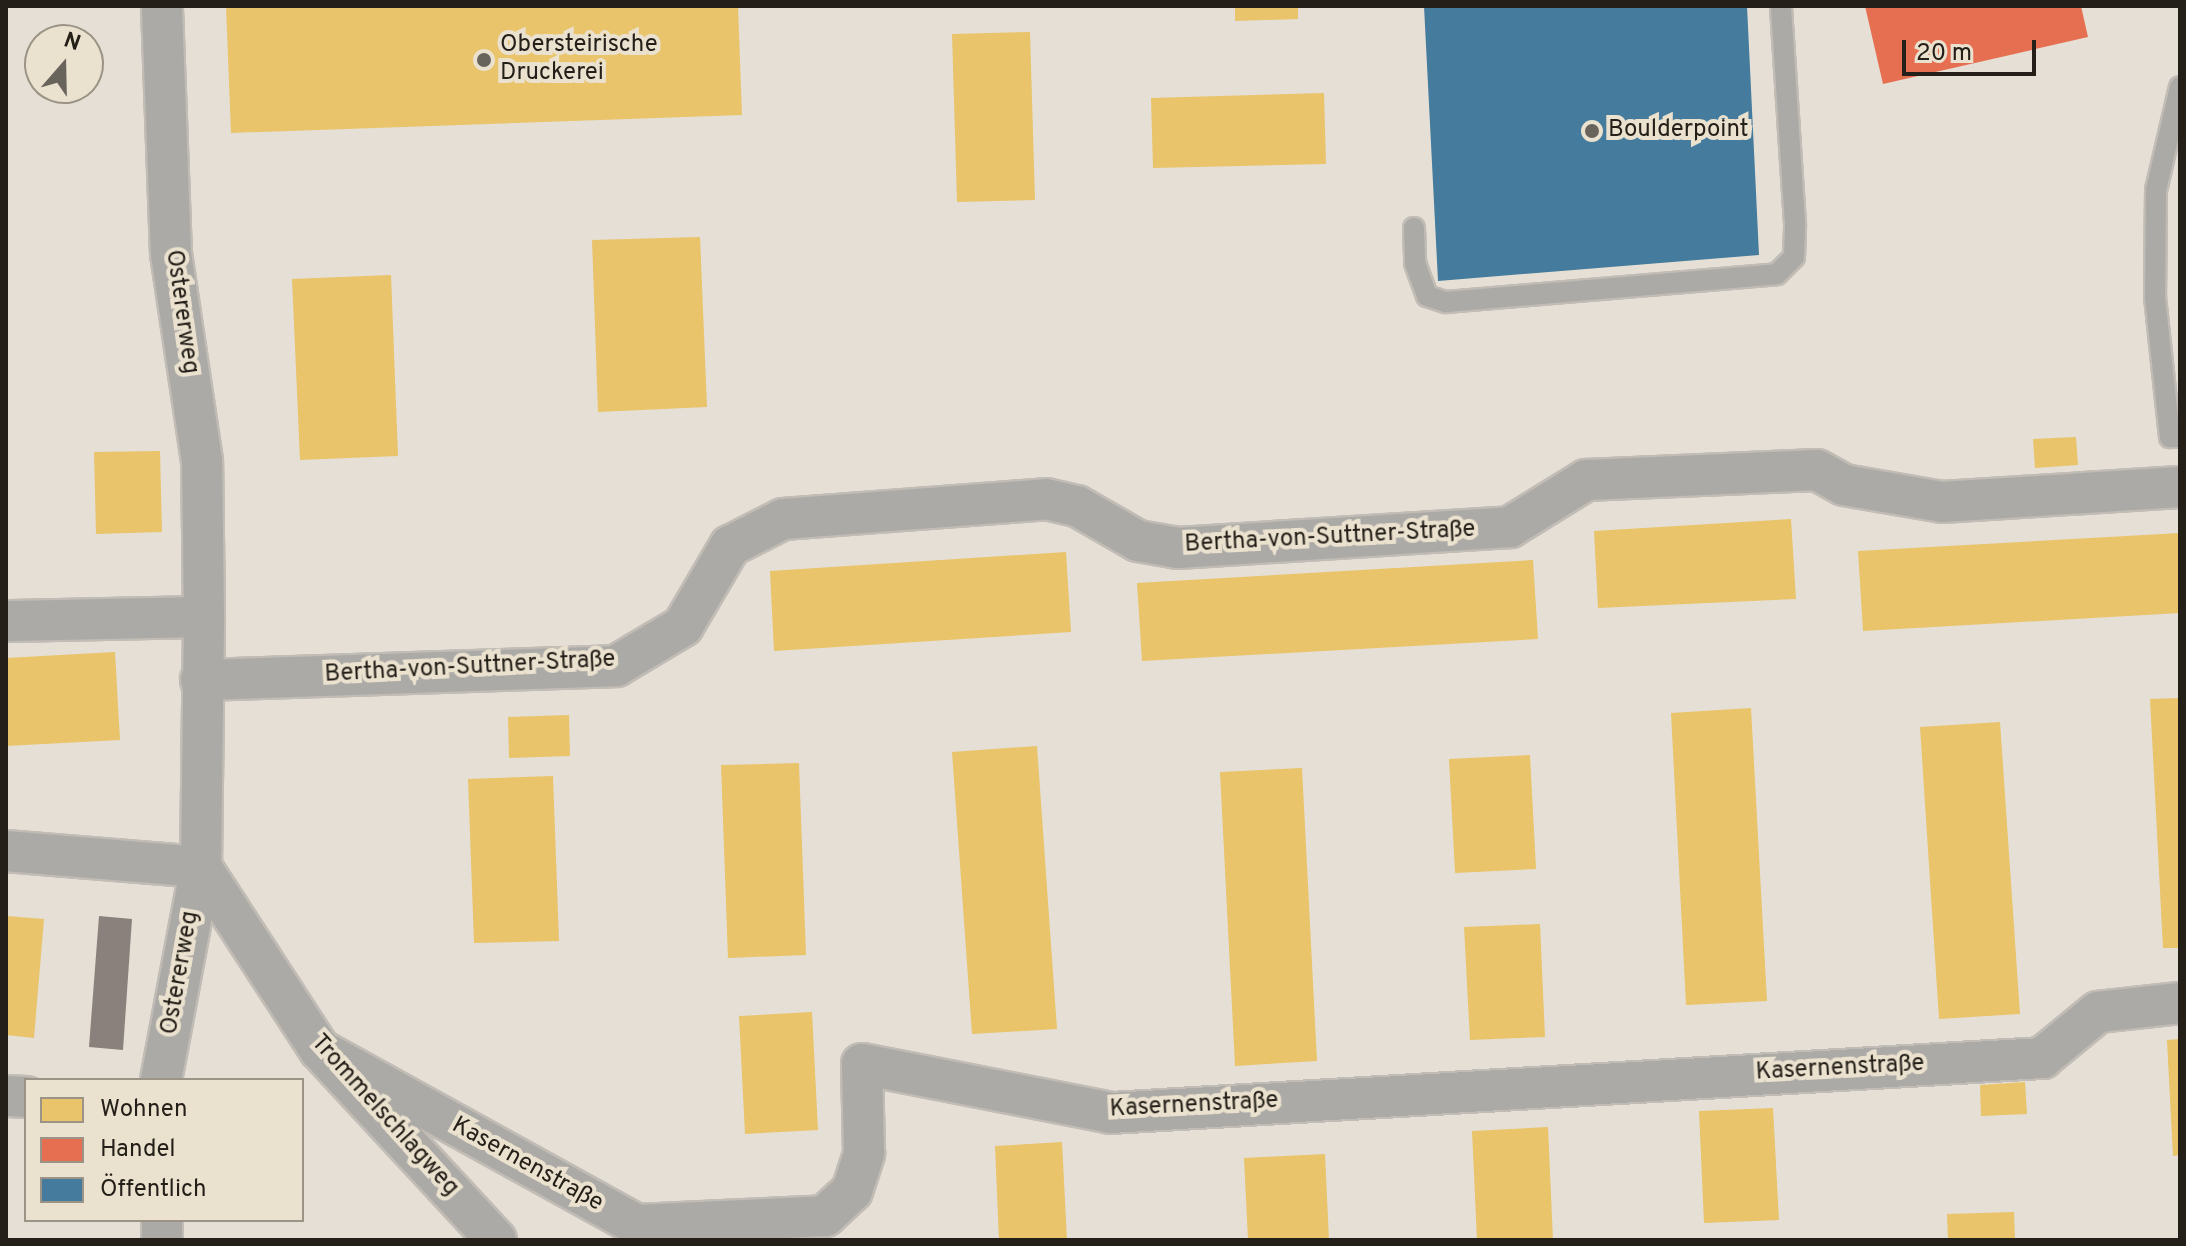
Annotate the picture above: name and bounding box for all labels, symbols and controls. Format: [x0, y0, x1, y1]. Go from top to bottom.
north arrow [24, 24, 104, 104]
scale bar [1906, 24, 2040, 74]
text: N [60, 27, 84, 58]
place label: Obersteirische Druckerei [500, 32, 658, 88]
text: 20 m [1916, 39, 1972, 69]
marker: Obersteirische Druckerei [475, 51, 493, 69]
place label: Boulderpoint [1608, 117, 1749, 145]
marker: Boulderpoint [1583, 122, 1601, 140]
street label: Ostererweg [158, 248, 204, 376]
street label: Bertha-von-Suttner-Straße [1184, 516, 1476, 560]
street label: Bertha-von-Suttner-Straße [324, 646, 616, 690]
street label: Ostererweg [156, 909, 206, 1037]
street label: Trommelschlagweg [304, 1029, 464, 1203]
street label: Kasernenstraße [1755, 1050, 1925, 1088]
legend [24, 1078, 304, 1222]
street label: Kasernenstraße [1109, 1087, 1279, 1125]
text: Wohnen [100, 1095, 187, 1125]
street label: Kasernenstraße [446, 1111, 608, 1219]
text: Handel [100, 1135, 176, 1165]
text: Öffentlich [100, 1175, 207, 1205]

